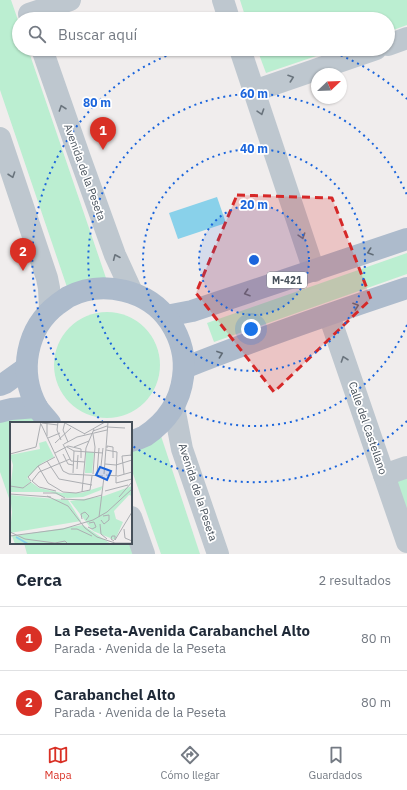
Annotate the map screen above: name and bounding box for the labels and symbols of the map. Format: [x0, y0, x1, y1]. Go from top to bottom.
north arrow [311, 68, 347, 104]
one-way arrow [287, 74, 294, 83]
text: 60 m [240, 86, 268, 101]
text: 80 m [83, 95, 111, 110]
one-way arrow [59, 105, 67, 112]
one-way arrow [257, 109, 265, 116]
pin: 1 [90, 117, 116, 150]
street label: Avenida de la Peseta [61, 122, 109, 222]
text: 40 m [240, 141, 268, 156]
one-way arrow [8, 171, 16, 178]
text: 20 m [240, 197, 268, 212]
one-way arrow [298, 232, 306, 239]
pin: 2 [10, 238, 36, 271]
one-way arrow [367, 247, 374, 256]
centre of rings [247, 253, 261, 267]
one-way arrow [113, 254, 121, 261]
road number: M-421 [267, 272, 307, 288]
one-way arrow [243, 288, 250, 297]
one-way arrow [352, 302, 359, 310]
your location [241, 319, 261, 339]
one-way arrow [217, 350, 224, 359]
one-way arrow [340, 355, 349, 362]
street label: Calle del Castellano [346, 380, 390, 476]
inset map [10, 422, 132, 544]
street label: Avenida de la Peseta [176, 441, 220, 543]

